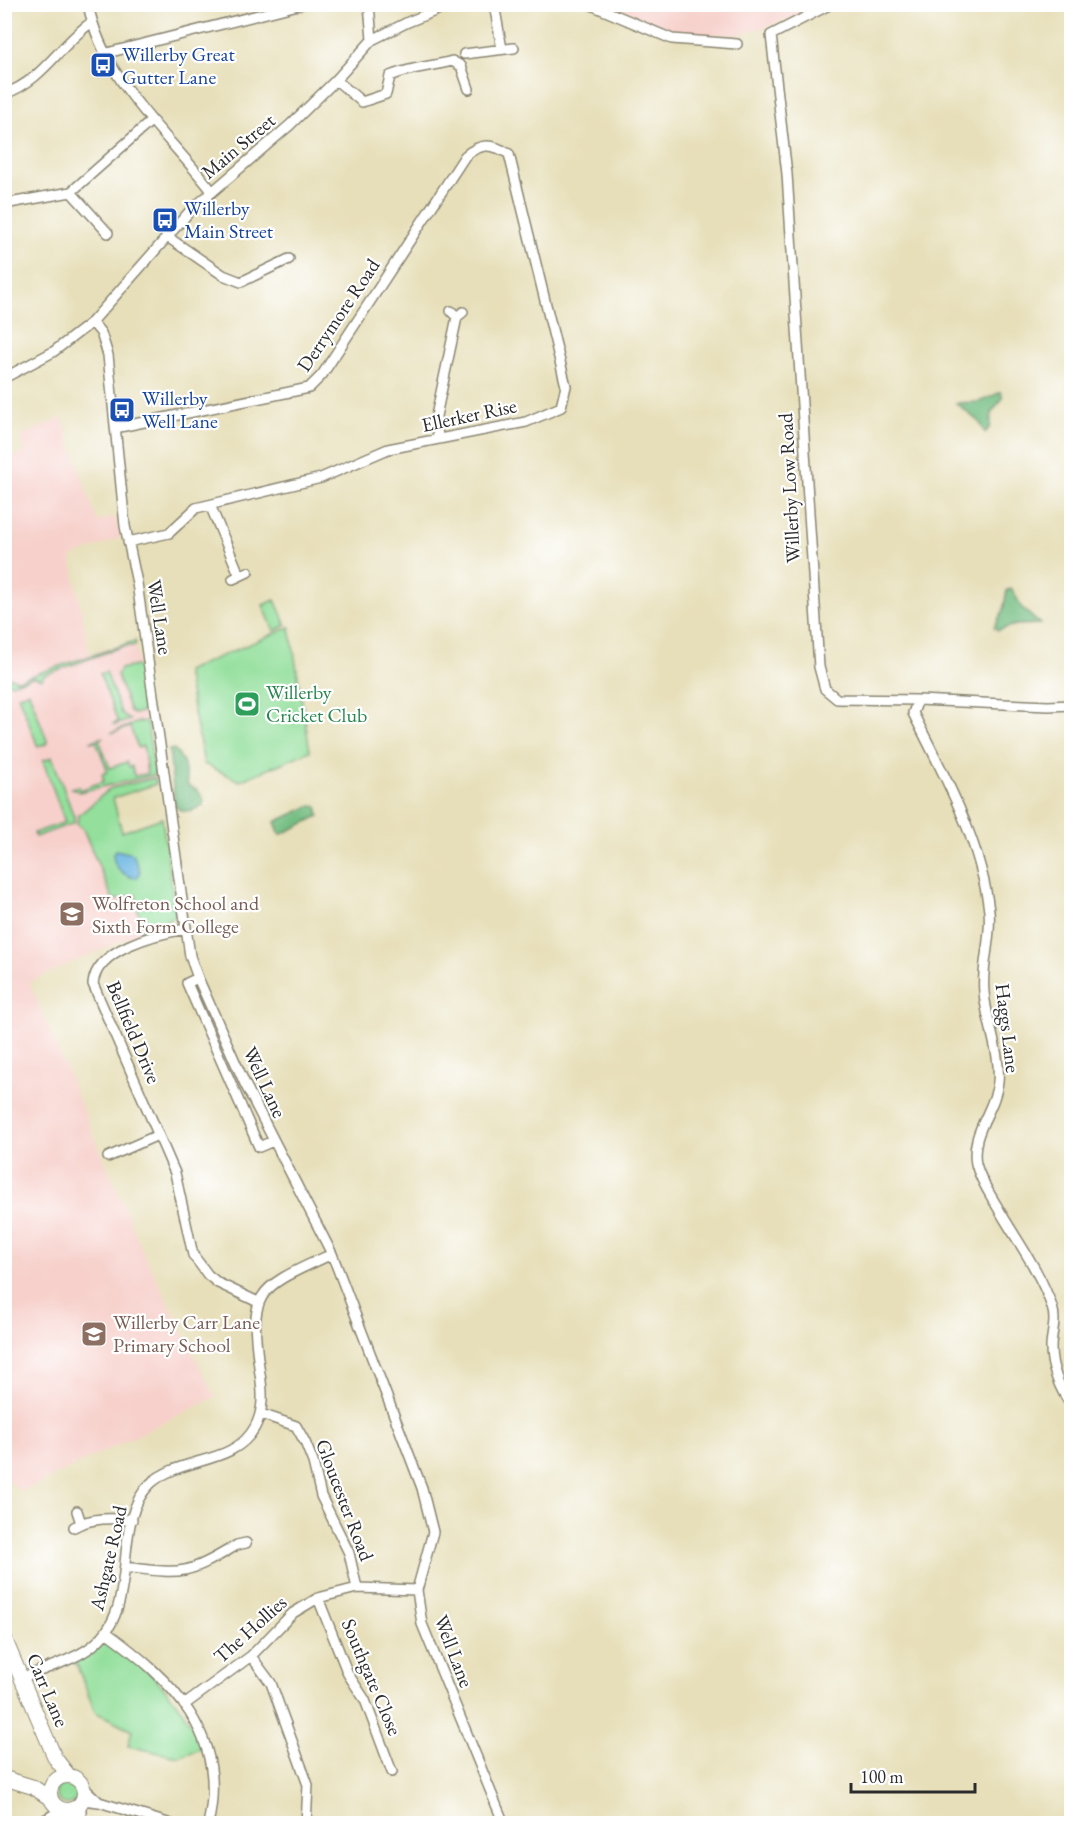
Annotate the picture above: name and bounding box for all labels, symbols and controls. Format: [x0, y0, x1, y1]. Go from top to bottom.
place label: Willerby Great Gutter Lane [122, 41, 235, 90]
bus stop icon: Willerby Great Gutter Lane [88, 50, 118, 80]
street label: Main Street [196, 107, 281, 185]
place label: Willerby Main Street [184, 195, 274, 244]
bus stop icon: Willerby Main Street [150, 205, 180, 235]
street label: Derrymore Road [291, 253, 386, 376]
place label: Willerby Well Lane [142, 385, 218, 434]
street label: Ellerker Rise [419, 392, 519, 438]
bus stop icon: Willerby Well Lane [107, 395, 137, 425]
street label: Willerby Low Road [772, 411, 806, 564]
street label: Well Lane [141, 578, 179, 657]
place label: Willerby Cricket Club [266, 679, 367, 728]
sports icon: Willerby Cricket Club [232, 689, 262, 719]
place label: Wolfreton School and Sixth Form College [92, 890, 260, 939]
school or university icon: Wolfreton School and Sixth Form College [57, 899, 87, 929]
street label: Bellfield Drive [101, 977, 167, 1087]
street label: Haggs Lane [990, 982, 1026, 1074]
street label: Well Lane [237, 1042, 293, 1122]
place label: Willerby Carr Lane Primary School [113, 1309, 260, 1358]
school or university icon: Willerby Carr Lane Primary School [79, 1319, 109, 1349]
street label: Gloucester Road [310, 1435, 380, 1565]
street label: Ashgate Road [83, 1502, 133, 1614]
street label: The Hollies [208, 1589, 292, 1669]
street label: Well Lane [428, 1611, 480, 1691]
street label: Southgate Close [336, 1615, 408, 1739]
street label: Carr Lane [21, 1649, 75, 1731]
scale bar [851, 1756, 976, 1794]
text: 100 m [860, 1765, 904, 1788]

